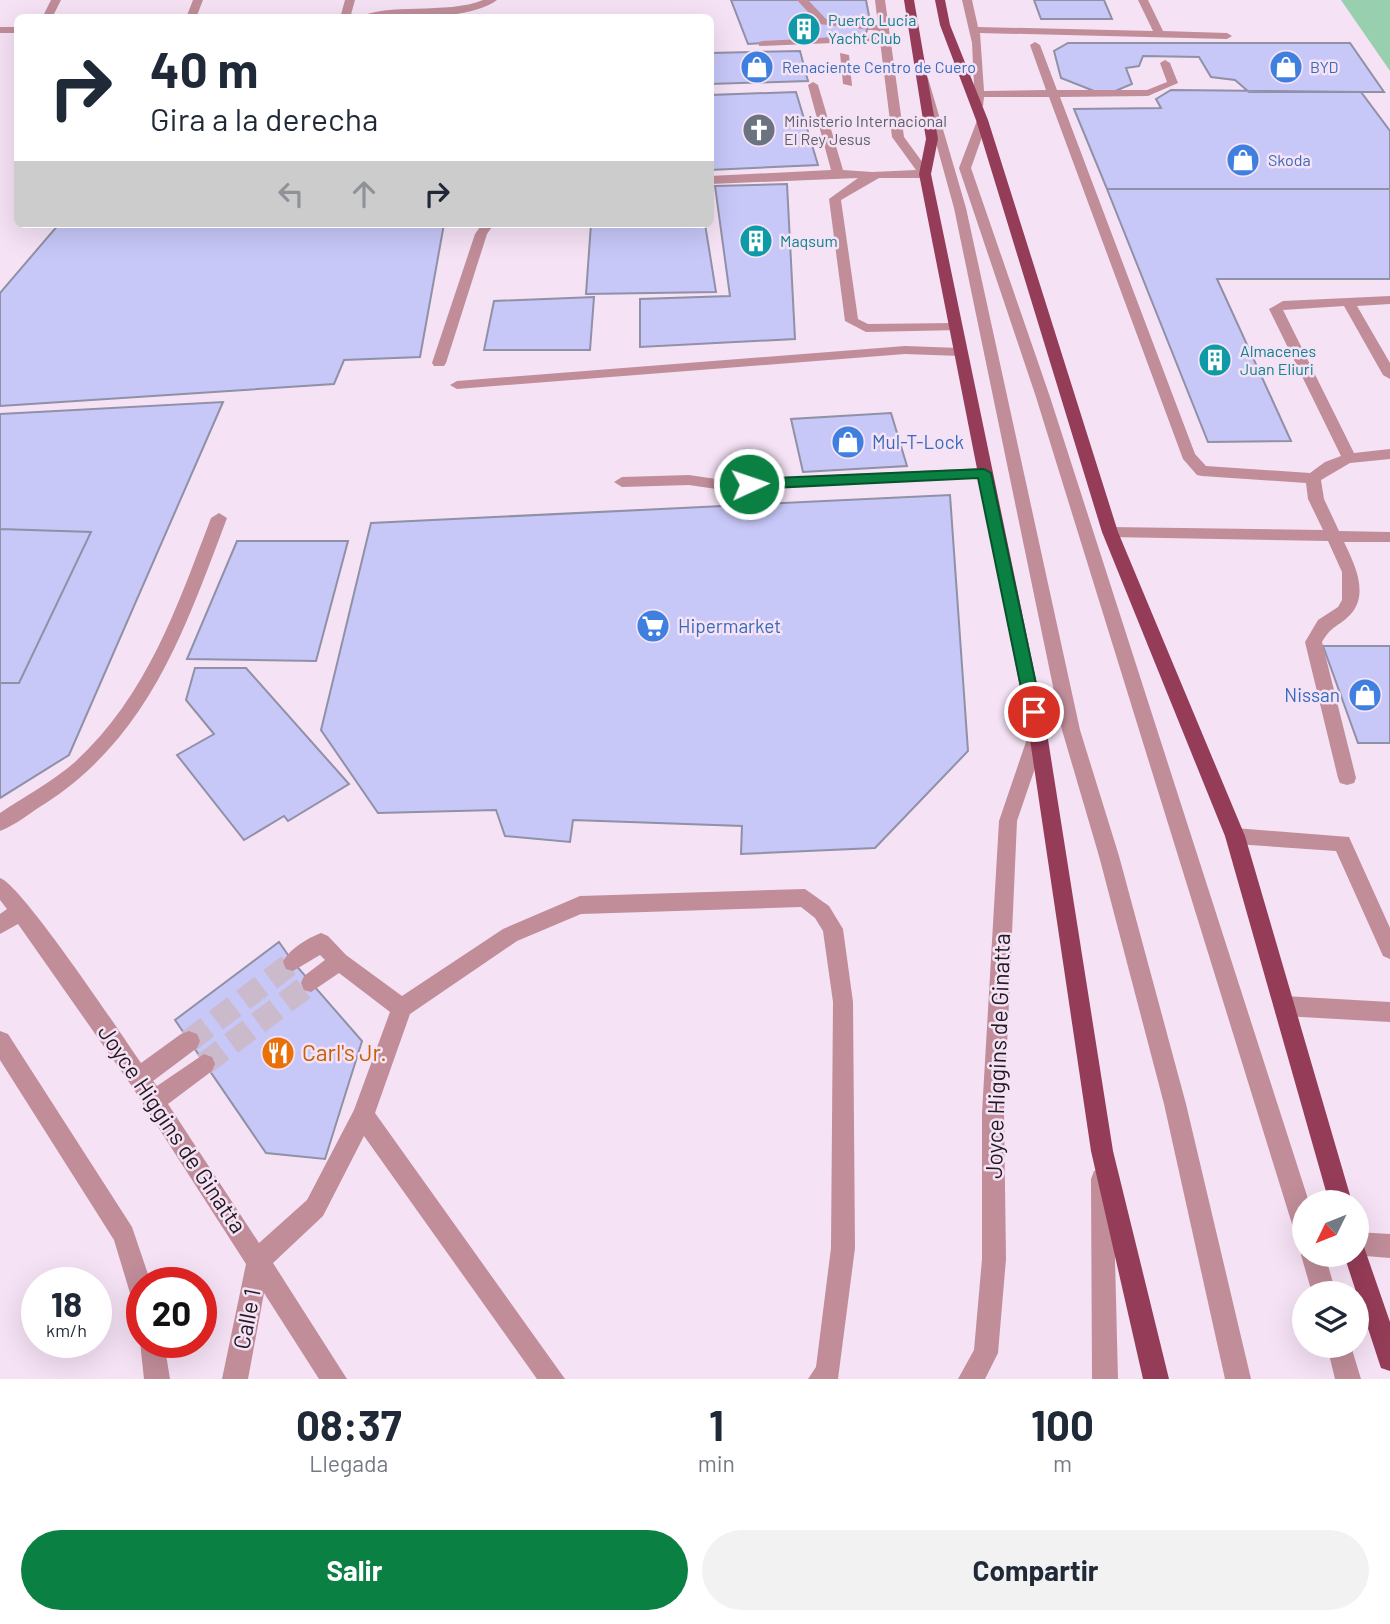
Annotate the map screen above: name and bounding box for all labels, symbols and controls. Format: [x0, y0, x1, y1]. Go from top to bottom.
building icon: Puerto Lucia Yacht Club [785, 10, 823, 48]
place label: Puerto Lucia Yacht Club [828, 10, 916, 47]
text: 40 m [150, 39, 258, 98]
icon: right [35, 42, 126, 133]
shop icon: Renaciente Centro de Cuero [738, 48, 776, 86]
shop icon: BYD [1267, 48, 1305, 86]
place label: Renaciente Centro de Cuero [782, 57, 976, 76]
place label: BYD [1310, 57, 1339, 76]
text: Gira a la derecha [150, 99, 378, 137]
church icon: Ministerio Internacional El Rey Jesus [740, 111, 778, 149]
place label: Ministerio Internacional El Rey Jesus [784, 111, 947, 148]
shop icon: Skoda [1224, 141, 1262, 179]
place label: Skoda [1268, 150, 1311, 169]
icon: left [272, 175, 310, 213]
icon: ahead [345, 175, 383, 213]
icon: right [418, 175, 456, 213]
building icon: Maqsum [737, 222, 775, 260]
place label: Maqsum [780, 231, 838, 250]
building icon: Almacenes Juan Eliuri [1196, 341, 1234, 379]
place label: Almacenes Juan Eliuri [1240, 341, 1316, 378]
shop icon: Mul-T-Lock [829, 423, 867, 461]
place label: Mul-T-Lock [872, 430, 964, 453]
position arrow [712, 447, 786, 521]
supermarket icon: Hipermarket [634, 607, 672, 645]
place label: Hipermarket [678, 614, 781, 637]
shop icon: Nissan [1346, 676, 1384, 714]
pin [1004, 682, 1064, 742]
place label: Nissan [1284, 683, 1340, 706]
icon: arrive [1015, 693, 1053, 731]
street label: Joyce Higgins de Ginatta [979, 933, 1015, 1179]
street label: Joyce Higgins de Ginatta [93, 1019, 253, 1238]
restaurant icon: Carl's Jr. [259, 1034, 297, 1072]
place label: Carl's Jr. [302, 1038, 387, 1066]
north arrow [1292, 1190, 1368, 1267]
map controls [1292, 1190, 1369, 1358]
speed limit sign: 20 [126, 1267, 217, 1358]
button: layers [1292, 1281, 1369, 1358]
text: 18 [51, 1282, 82, 1324]
street label: Calle 1 [226, 1286, 266, 1351]
text: km/h [46, 1319, 87, 1341]
text: 08:37 [296, 1399, 402, 1449]
text: 1 [709, 1399, 724, 1449]
text: 100 [1031, 1399, 1094, 1449]
text: Llegada [309, 1449, 388, 1477]
text: min [698, 1449, 735, 1477]
text: m [1053, 1449, 1072, 1477]
button: Salir [21, 1530, 688, 1610]
button: Compartir [702, 1530, 1369, 1610]

